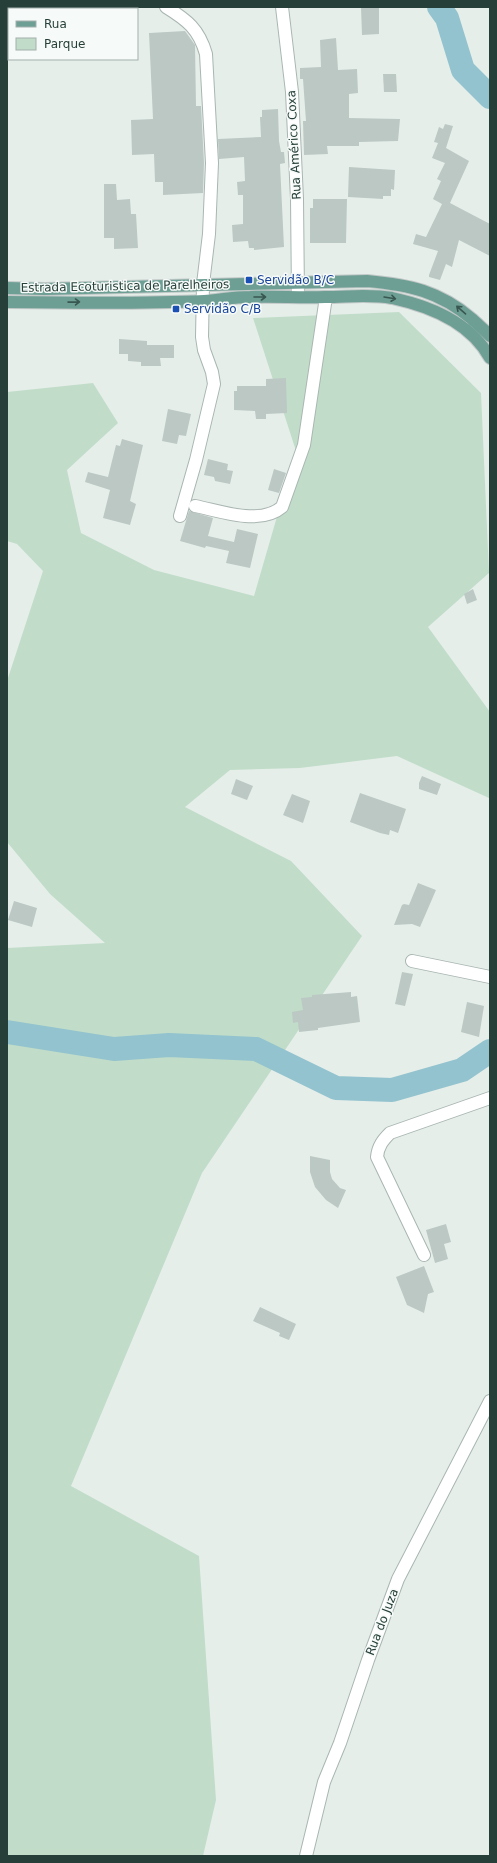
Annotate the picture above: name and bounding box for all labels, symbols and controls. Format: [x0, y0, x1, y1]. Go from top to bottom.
legend [8, 8, 138, 60]
text: Rua [44, 17, 67, 31]
text: Parque [44, 37, 85, 51]
street label: Rua Américo Coxa [284, 90, 304, 200]
place label: Servidão B/C [257, 273, 334, 287]
marker: Servidão B/C [244, 275, 254, 285]
street label: Estrada Ecoturistica de Parelheiros [21, 277, 229, 295]
one-way arrow [253, 293, 266, 301]
one-way arrow [383, 295, 396, 303]
one-way arrow [67, 299, 80, 306]
place label: Servidão C/B [184, 302, 261, 316]
marker: Servidão C/B [171, 304, 181, 314]
one-way arrow [456, 306, 467, 315]
street label: Rua do Juza [363, 1587, 401, 1657]

